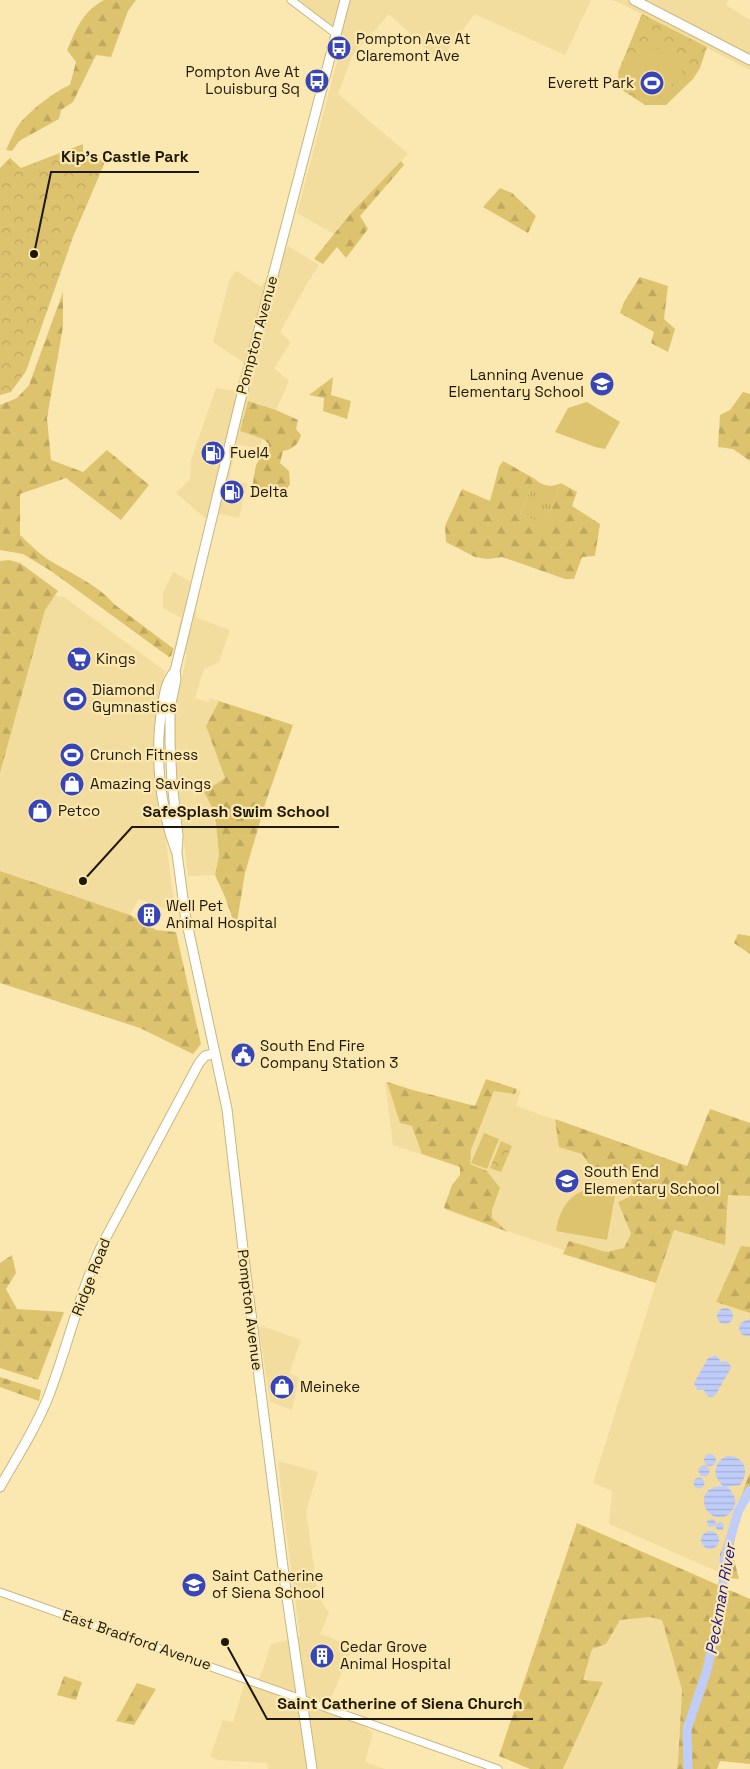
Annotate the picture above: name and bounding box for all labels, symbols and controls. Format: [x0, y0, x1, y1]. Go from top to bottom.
place label: Pompton Ave At Claremont Ave [356, 29, 471, 65]
bus stop icon: Pompton Ave At Claremont Ave [326, 35, 352, 61]
place label: Pompton Ave At Louisburg Sq [185, 62, 300, 98]
bus stop icon: Pompton Ave At Louisburg Sq [304, 68, 330, 94]
sports icon: Everett Park [639, 70, 665, 96]
place label: Everett Park [548, 73, 634, 92]
callout: Kip's Castle Park [51, 141, 199, 172]
text: Kip's Castle Park [61, 146, 189, 167]
street label: Pompton Avenue [232, 273, 282, 396]
place label: Lanning Avenue Elementary School [448, 365, 584, 401]
school or university icon: Lanning Avenue Elementary School [589, 371, 615, 397]
fuel station icon: Fuel4 [200, 440, 226, 466]
place label: Fuel4 [230, 443, 269, 462]
fuel station icon: Delta [219, 479, 245, 505]
place label: Delta [250, 482, 288, 501]
supermarket icon: Kings [66, 646, 92, 672]
place label: Kings [96, 649, 136, 668]
place label: Diamond Gymnastics [92, 680, 177, 716]
sports icon: Diamond Gymnastics [62, 686, 88, 712]
sports icon: Crunch Fitness [59, 742, 85, 768]
place label: Crunch Fitness [90, 745, 198, 764]
shop icon: Amazing Savings [59, 771, 85, 797]
place label: Amazing Savings [90, 774, 211, 793]
callout: SafeSplash Swim School [132, 796, 339, 827]
shop icon: Petco [27, 798, 53, 824]
place label: Petco [58, 801, 100, 820]
text: SafeSplash Swim School [143, 801, 329, 822]
place label: Well Pet Animal Hospital [166, 896, 277, 932]
building icon: Well Pet Animal Hospital [136, 902, 162, 928]
place label: South End Fire Company Station 3 [260, 1036, 398, 1072]
public building icon: South End Fire Company Station 3 [230, 1042, 256, 1068]
place label: South End Elementary School [584, 1162, 720, 1198]
school or university icon: South End Elementary School [554, 1168, 580, 1194]
street label: Ridge Road [67, 1235, 114, 1318]
street label: Pompton Avenue [234, 1248, 267, 1372]
shop icon: Meineke [269, 1374, 295, 1400]
place label: Meineke [300, 1377, 360, 1396]
water label: Peckman River [700, 1540, 741, 1656]
place label: Saint Catherine of Siena School [212, 1566, 324, 1602]
school or university icon: Saint Catherine of Siena School [181, 1572, 207, 1598]
street label: East Bradford Avenue [60, 1605, 214, 1674]
place label: Cedar Grove Animal Hospital [340, 1637, 451, 1673]
building icon: Cedar Grove Animal Hospital [309, 1643, 335, 1669]
callout: Saint Catherine of Siena Church [267, 1688, 533, 1719]
text: Saint Catherine of Siena Church [277, 1693, 523, 1714]

